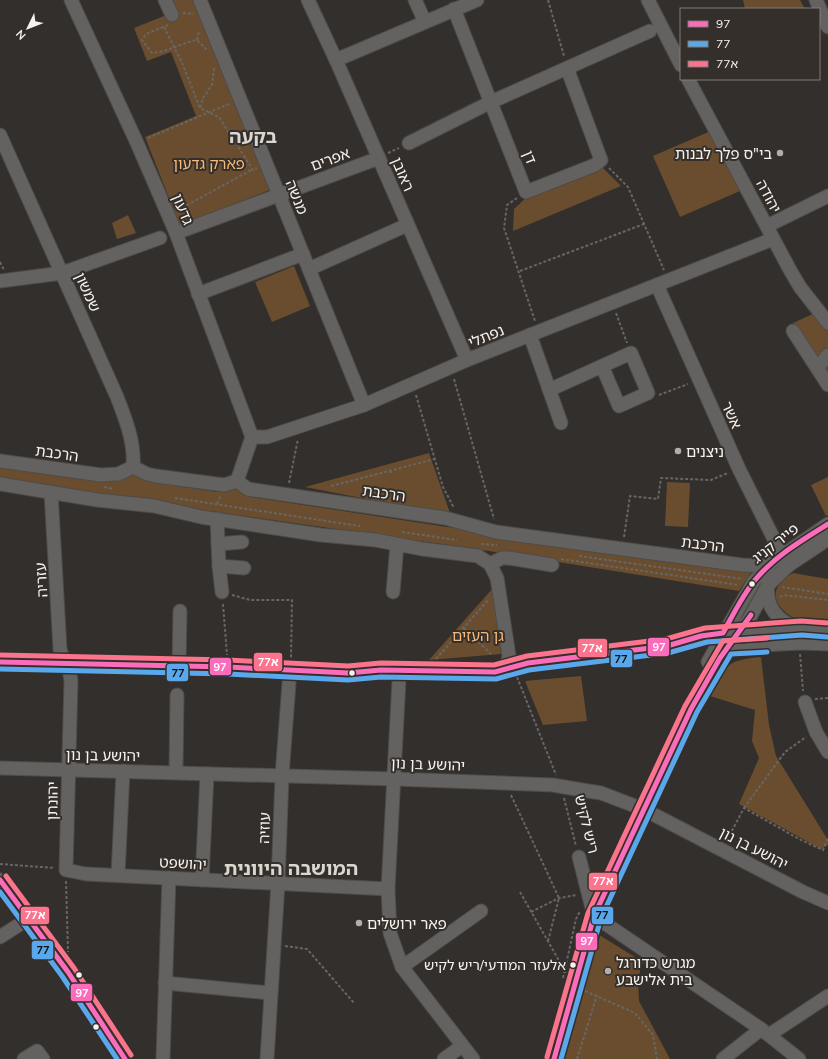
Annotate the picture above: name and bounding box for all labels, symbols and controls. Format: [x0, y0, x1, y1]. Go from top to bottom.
north arrow [8, 8, 48, 48]
legend [680, 8, 820, 80]
text: 97 [716, 16, 730, 31]
text: N [13, 27, 29, 43]
text: 77 [716, 36, 730, 51]
text: 77א [716, 56, 738, 71]
district label: בקעה [229, 124, 277, 148]
street label: אפרים [308, 143, 352, 175]
place label: בי"ס פלך לבנות [675, 144, 772, 163]
street label: דן [519, 147, 541, 167]
marker: בי"ס פלך לבנות [775, 148, 785, 158]
park label: פארק גדעון [173, 154, 245, 173]
street label: ראובן [387, 154, 419, 194]
street label: יהודה [752, 176, 786, 216]
street label: מנשה [281, 177, 313, 217]
street label: גדעון [168, 191, 198, 228]
street label: שמשון [71, 269, 105, 315]
street label: נפתלי [465, 320, 507, 352]
street label: אשר [718, 398, 746, 432]
street label: הרכבת [34, 441, 80, 465]
place label: ניצנים [686, 442, 724, 461]
marker: ניצנים [673, 446, 683, 456]
street label: הרכבת [361, 481, 407, 505]
street label: פייר קניג [748, 519, 802, 567]
street label: הרכבת [680, 532, 726, 556]
street label: עזריה [31, 562, 51, 598]
unlabelled marker [747, 579, 757, 589]
park label: גן העזים [452, 626, 504, 645]
line badge: 97 [647, 637, 670, 657]
line badge: 77א [577, 638, 608, 658]
text: 97 [652, 640, 666, 654]
text: 77א [582, 641, 603, 655]
line badge: 77 [610, 649, 633, 668]
line badge: 77א [253, 652, 283, 672]
text: 77 [614, 652, 628, 666]
text: 77א [258, 655, 279, 669]
line badge: 97 [209, 657, 232, 676]
text: 97 [213, 660, 227, 674]
line badge: 77 [166, 663, 189, 682]
text: 77 [171, 666, 185, 680]
unlabelled marker [347, 668, 357, 678]
street label: יהושע בן נון [66, 745, 140, 765]
street label: יהושע בן נון [391, 753, 465, 775]
street label: יהונתן [42, 781, 62, 821]
street label: ריש לקיש [571, 793, 603, 855]
street label: עוזיה [254, 812, 274, 844]
street label: יהושע בן נון [717, 823, 791, 873]
street label: יהושפט [159, 852, 207, 874]
district label: המושבה היוונית [224, 856, 358, 880]
line badge: 77א [588, 872, 618, 891]
text: 77א [593, 874, 614, 888]
line badge: 77א [20, 906, 50, 925]
line badge: 77 [591, 906, 614, 925]
text: 77א [25, 908, 46, 922]
text: 77 [595, 908, 609, 922]
place label: פאר ירושלים [367, 914, 447, 933]
marker: פאר ירושלים [354, 918, 364, 928]
line badge: 97 [575, 932, 598, 951]
text: 97 [580, 934, 594, 948]
line badge: 77 [31, 940, 54, 960]
text: 77 [36, 943, 50, 957]
place label: מגרש כדורגל בית אלישבע [616, 953, 696, 989]
place label: אלעזר המודעי/ריש לקיש [424, 956, 566, 974]
marker: אלעזר המודעי/ריש לקיש [568, 960, 578, 970]
marker: מגרש כדורגל בית אלישבע [603, 966, 613, 976]
unlabelled marker [74, 970, 84, 980]
line badge: 97 [70, 983, 93, 1002]
text: 97 [75, 986, 89, 1000]
unlabelled marker [91, 1022, 101, 1032]

